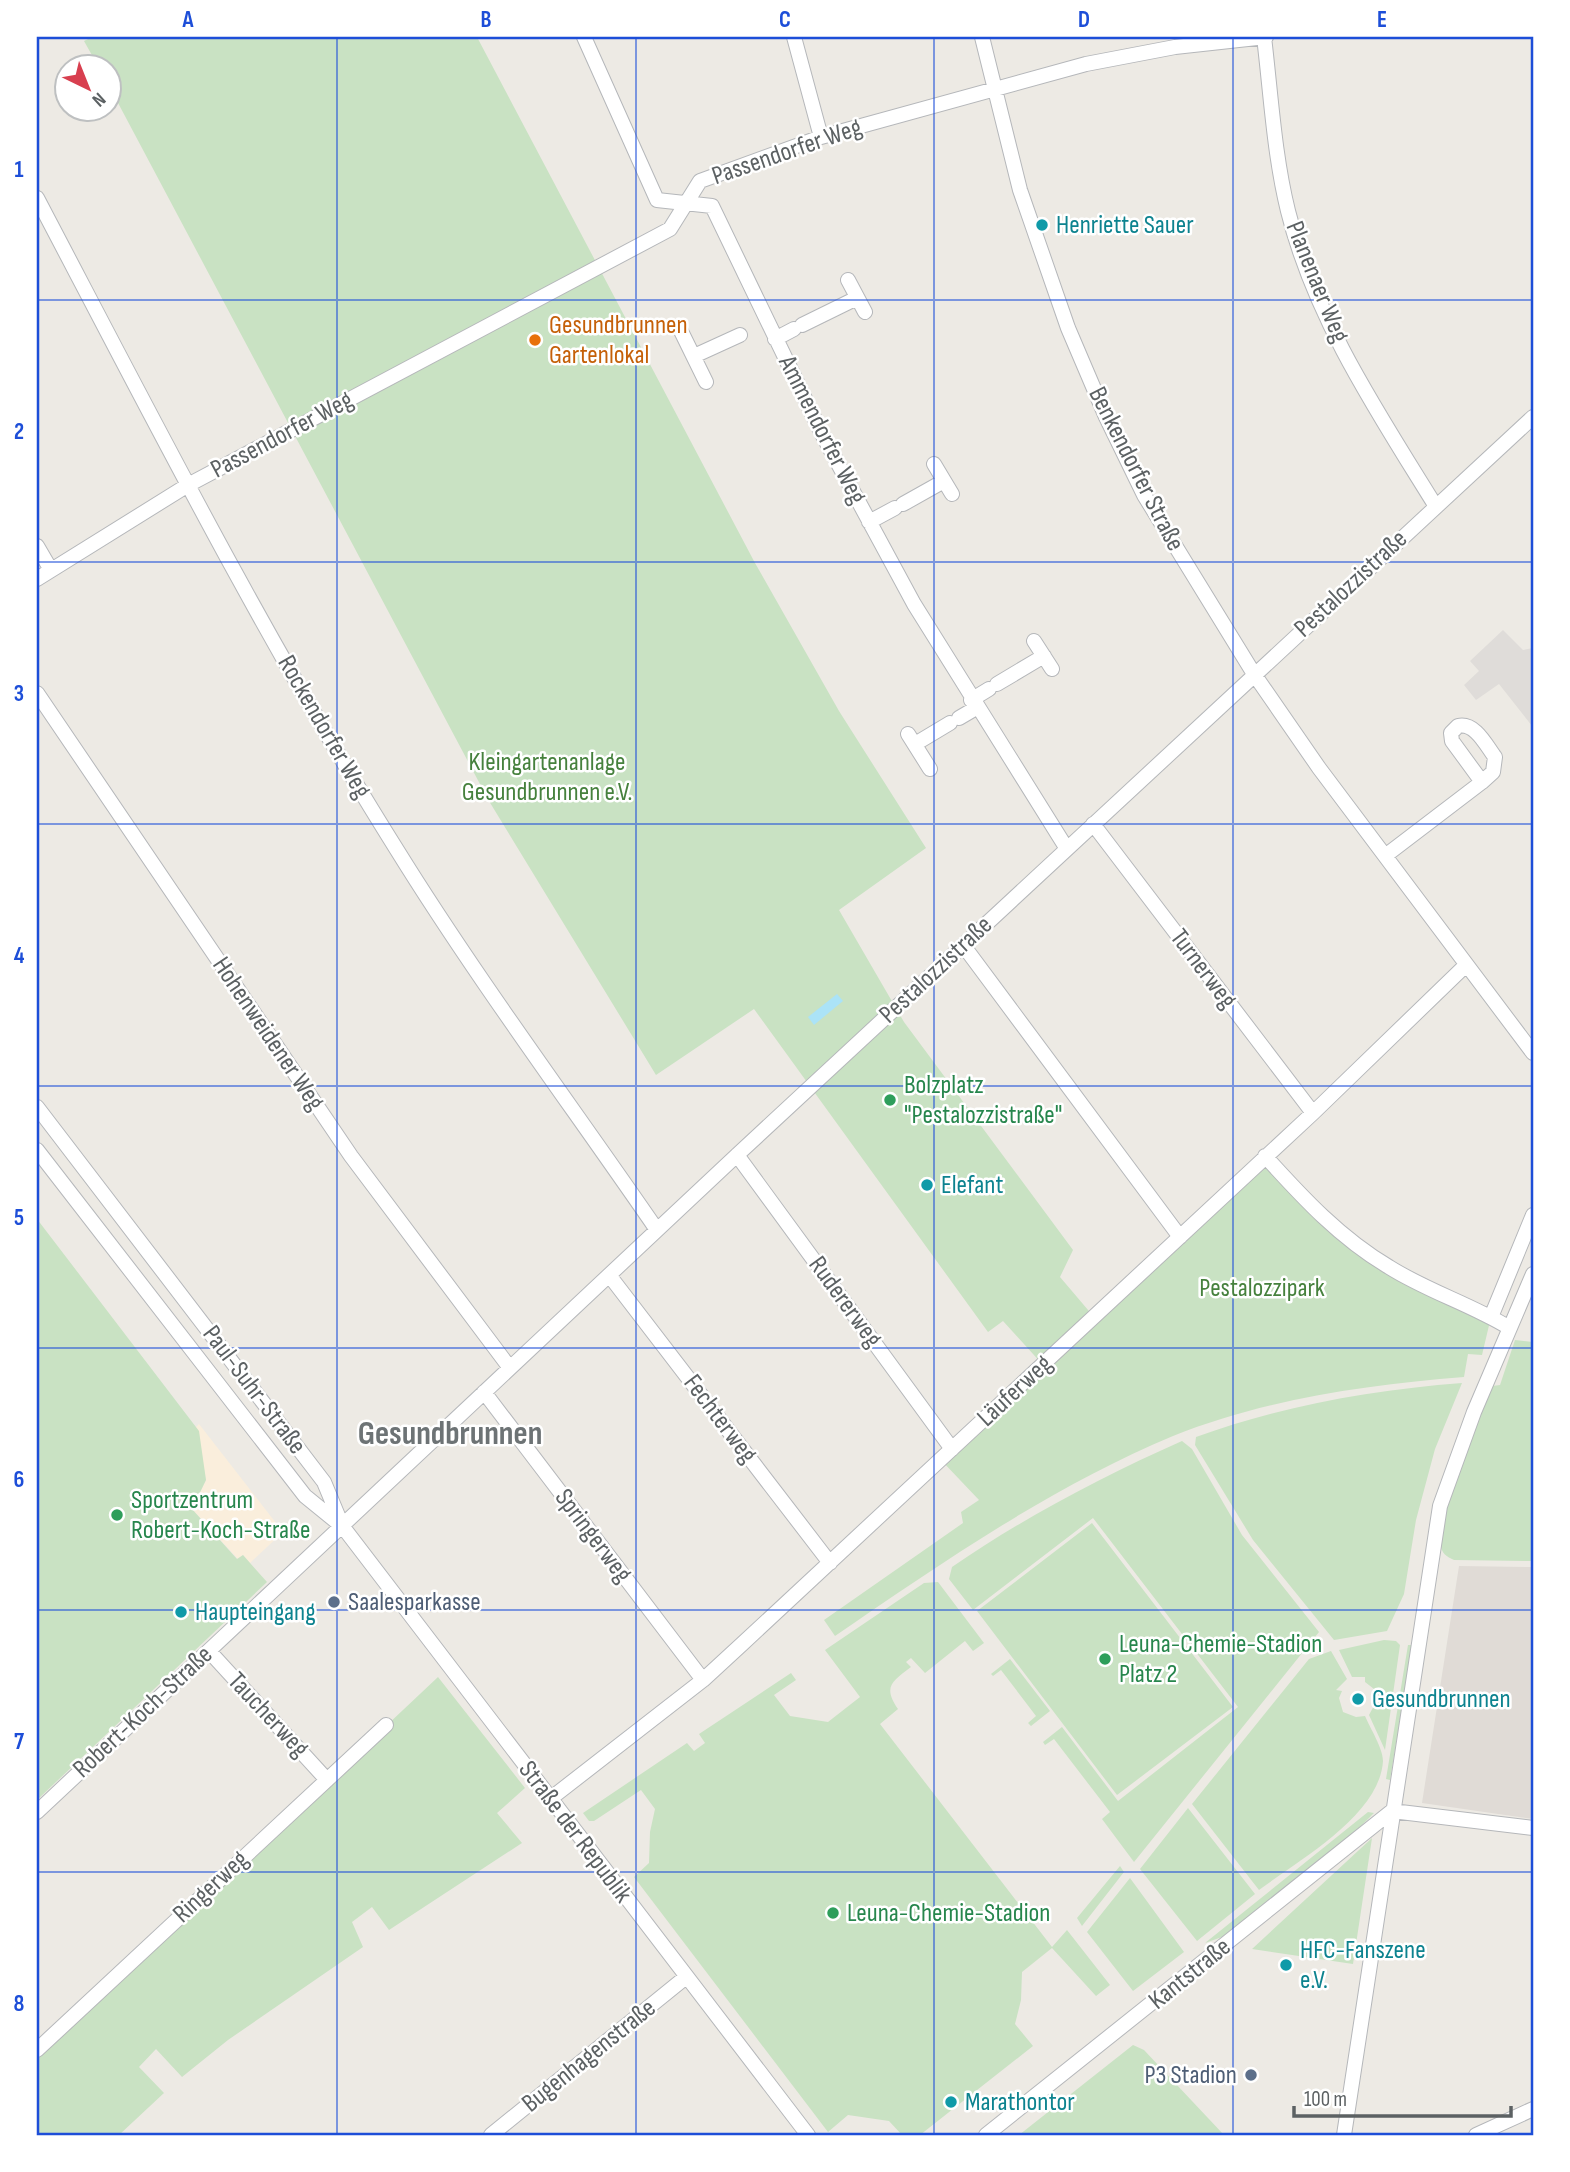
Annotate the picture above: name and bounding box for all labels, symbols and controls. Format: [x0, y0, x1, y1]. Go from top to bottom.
text: A [182, 6, 195, 34]
text: B [481, 6, 492, 34]
text: C [779, 6, 791, 34]
text: D [1078, 6, 1090, 34]
text: E [1377, 6, 1387, 34]
north arrow [52, 52, 122, 122]
text: N [87, 87, 110, 111]
street label: Passendorfer Weg [708, 112, 866, 192]
text: 1 [14, 156, 24, 184]
place label: Henriette Sauer [1056, 210, 1194, 241]
marker: Henriette Sauer [1034, 217, 1050, 233]
street label: Planenaer Weg [1279, 217, 1355, 347]
place label: Gesundbrunnen Gartenlokal [549, 310, 688, 371]
marker: Gesundbrunnen Gartenlokal [527, 332, 543, 348]
street label: Ammendorfer Weg [771, 350, 873, 509]
street label: Benkendorfer Straße [1081, 382, 1191, 556]
street label: Passendorfer Weg [206, 385, 358, 485]
text: 2 [14, 418, 24, 446]
street label: Pestalozzistraße [1288, 524, 1414, 644]
street label: Rockendorfer Weg [271, 650, 377, 804]
text: 3 [14, 680, 24, 708]
park label: Kleingartenanlage Gesundbrunnen e.V. [462, 747, 632, 808]
street label: Pestalozzistraße [873, 910, 999, 1030]
street label: Turnerweg [1163, 923, 1243, 1015]
text: 4 [14, 942, 25, 970]
street label: Hohenweidener Weg [205, 951, 331, 1117]
place label: Bolzplatz "Pestalozzistraße" [904, 1070, 1062, 1131]
marker: Bolzplatz "Pestalozzistraße" [882, 1092, 898, 1108]
place label: Elefant [941, 1170, 1004, 1201]
marker: Elefant [919, 1177, 935, 1193]
text: 5 [14, 1204, 24, 1232]
street label: Rudererweg [802, 1250, 888, 1354]
park label: Pestalozzipark [1199, 1273, 1325, 1304]
street label: Paul-Suhr-Straße [196, 1320, 312, 1460]
street label: Läuferweg [971, 1349, 1059, 1433]
street label: Fechterweg [677, 1369, 763, 1469]
district label: Gesundbrunnen [358, 1414, 542, 1454]
text: 6 [14, 1466, 24, 1494]
street label: Springerweg [548, 1483, 638, 1589]
place label: Sportzentrum Robert-Koch-Straße [131, 1485, 310, 1546]
marker: Sportzentrum Robert-Koch-Straße [109, 1507, 125, 1523]
place label: Saalesparkasse [348, 1587, 481, 1618]
marker: Saalesparkasse [326, 1594, 342, 1610]
place label: Haupteingang [195, 1597, 316, 1628]
marker: Haupteingang [173, 1604, 189, 1620]
place label: Leuna-Chemie-Stadion Platz 2 [1119, 1629, 1322, 1690]
street label: Robert-Koch-Straße [67, 1639, 219, 1785]
marker: Leuna-Chemie-Stadion Platz 2 [1097, 1651, 1113, 1667]
street label: Taucherweg [221, 1666, 315, 1764]
place label: Gesundbrunnen [1372, 1684, 1511, 1715]
marker: Gesundbrunnen [1350, 1691, 1366, 1707]
text: 7 [14, 1728, 24, 1756]
street label: Straße der Republik [512, 1755, 638, 1909]
street label: Ringerweg [167, 1844, 255, 1930]
place label: Leuna-Chemie-Stadion [847, 1898, 1050, 1929]
marker: Leuna-Chemie-Stadion [825, 1905, 841, 1921]
street label: Kantstraße [1143, 1932, 1237, 2016]
place label: HFC-Fanszene e.V. [1300, 1935, 1426, 1996]
marker: HFC-Fanszene e.V. [1278, 1957, 1294, 1973]
text: 8 [14, 1990, 25, 2018]
street label: Bugenhagenstraße [516, 1993, 662, 2119]
place label: P3 Stadion [1144, 2060, 1237, 2091]
marker: P3 Stadion [1243, 2067, 1259, 2083]
scale bar [1294, 2074, 1510, 2118]
place label: Marathontor [965, 2087, 1075, 2118]
text: 100 m [1304, 2087, 1347, 2112]
marker: Marathontor [943, 2094, 959, 2110]

